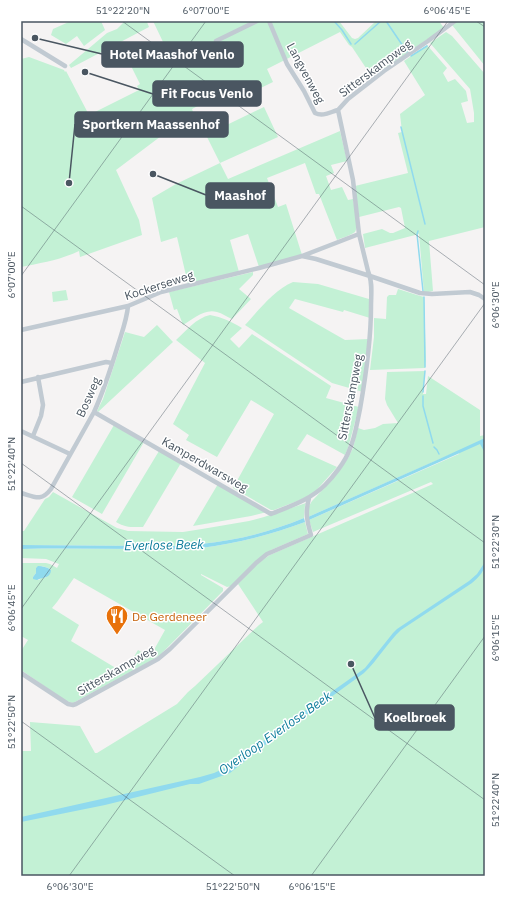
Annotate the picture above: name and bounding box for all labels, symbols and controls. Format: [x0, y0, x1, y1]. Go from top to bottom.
text: 51°22'20"N [96, 4, 150, 17]
text: 6°07'00"E [182, 4, 230, 17]
text: 6°06'45"E [423, 4, 471, 17]
street label: Sitterskampweg [336, 35, 415, 100]
street label: Langvenweg [284, 40, 329, 107]
callout: Hotel Maashof Venlo [102, 42, 243, 67]
text: Hotel Maashof Venlo [110, 46, 234, 63]
callout: Fit Focus Venlo [153, 81, 261, 106]
text: Fit Focus Venlo [161, 85, 253, 102]
callout: Sportkern Maassenhof [75, 112, 228, 137]
text: Sportkern Maassenhof [82, 116, 220, 133]
callout: Maashof [206, 183, 274, 208]
text: Maashof [214, 187, 266, 204]
text: 6°07'00"E [5, 251, 18, 299]
street label: Kockerseweg [123, 267, 196, 303]
text: 6°06'30"E [489, 281, 502, 329]
street label: Sitterskampweg [334, 352, 366, 441]
street label: Bosweg [73, 374, 104, 419]
street label: Kamperdwarsweg [159, 433, 251, 495]
text: 51°22'40"N [5, 437, 18, 491]
text: 51°22'30"N [489, 515, 502, 569]
water label: Everlose Beek [124, 536, 204, 554]
text: 6°06'45"E [5, 584, 18, 632]
restaurant icon: De Gerdeneer [104, 603, 130, 636]
place label: De Gerdeneer [132, 609, 207, 624]
text: 6°06'15"E [489, 614, 502, 662]
street label: Sitterskampweg [74, 641, 158, 698]
water label: Overloop Everlose Beek [215, 687, 335, 778]
text: 51°22'50"N [5, 695, 18, 749]
callout: Koelbroek [375, 705, 454, 730]
text: Koelbroek [384, 709, 447, 726]
text: 51°22'40"N [489, 773, 502, 827]
text: 6°06'30"E [46, 880, 94, 893]
text: 51°22'50"N [206, 880, 260, 893]
text: 6°06'15"E [288, 880, 336, 893]

